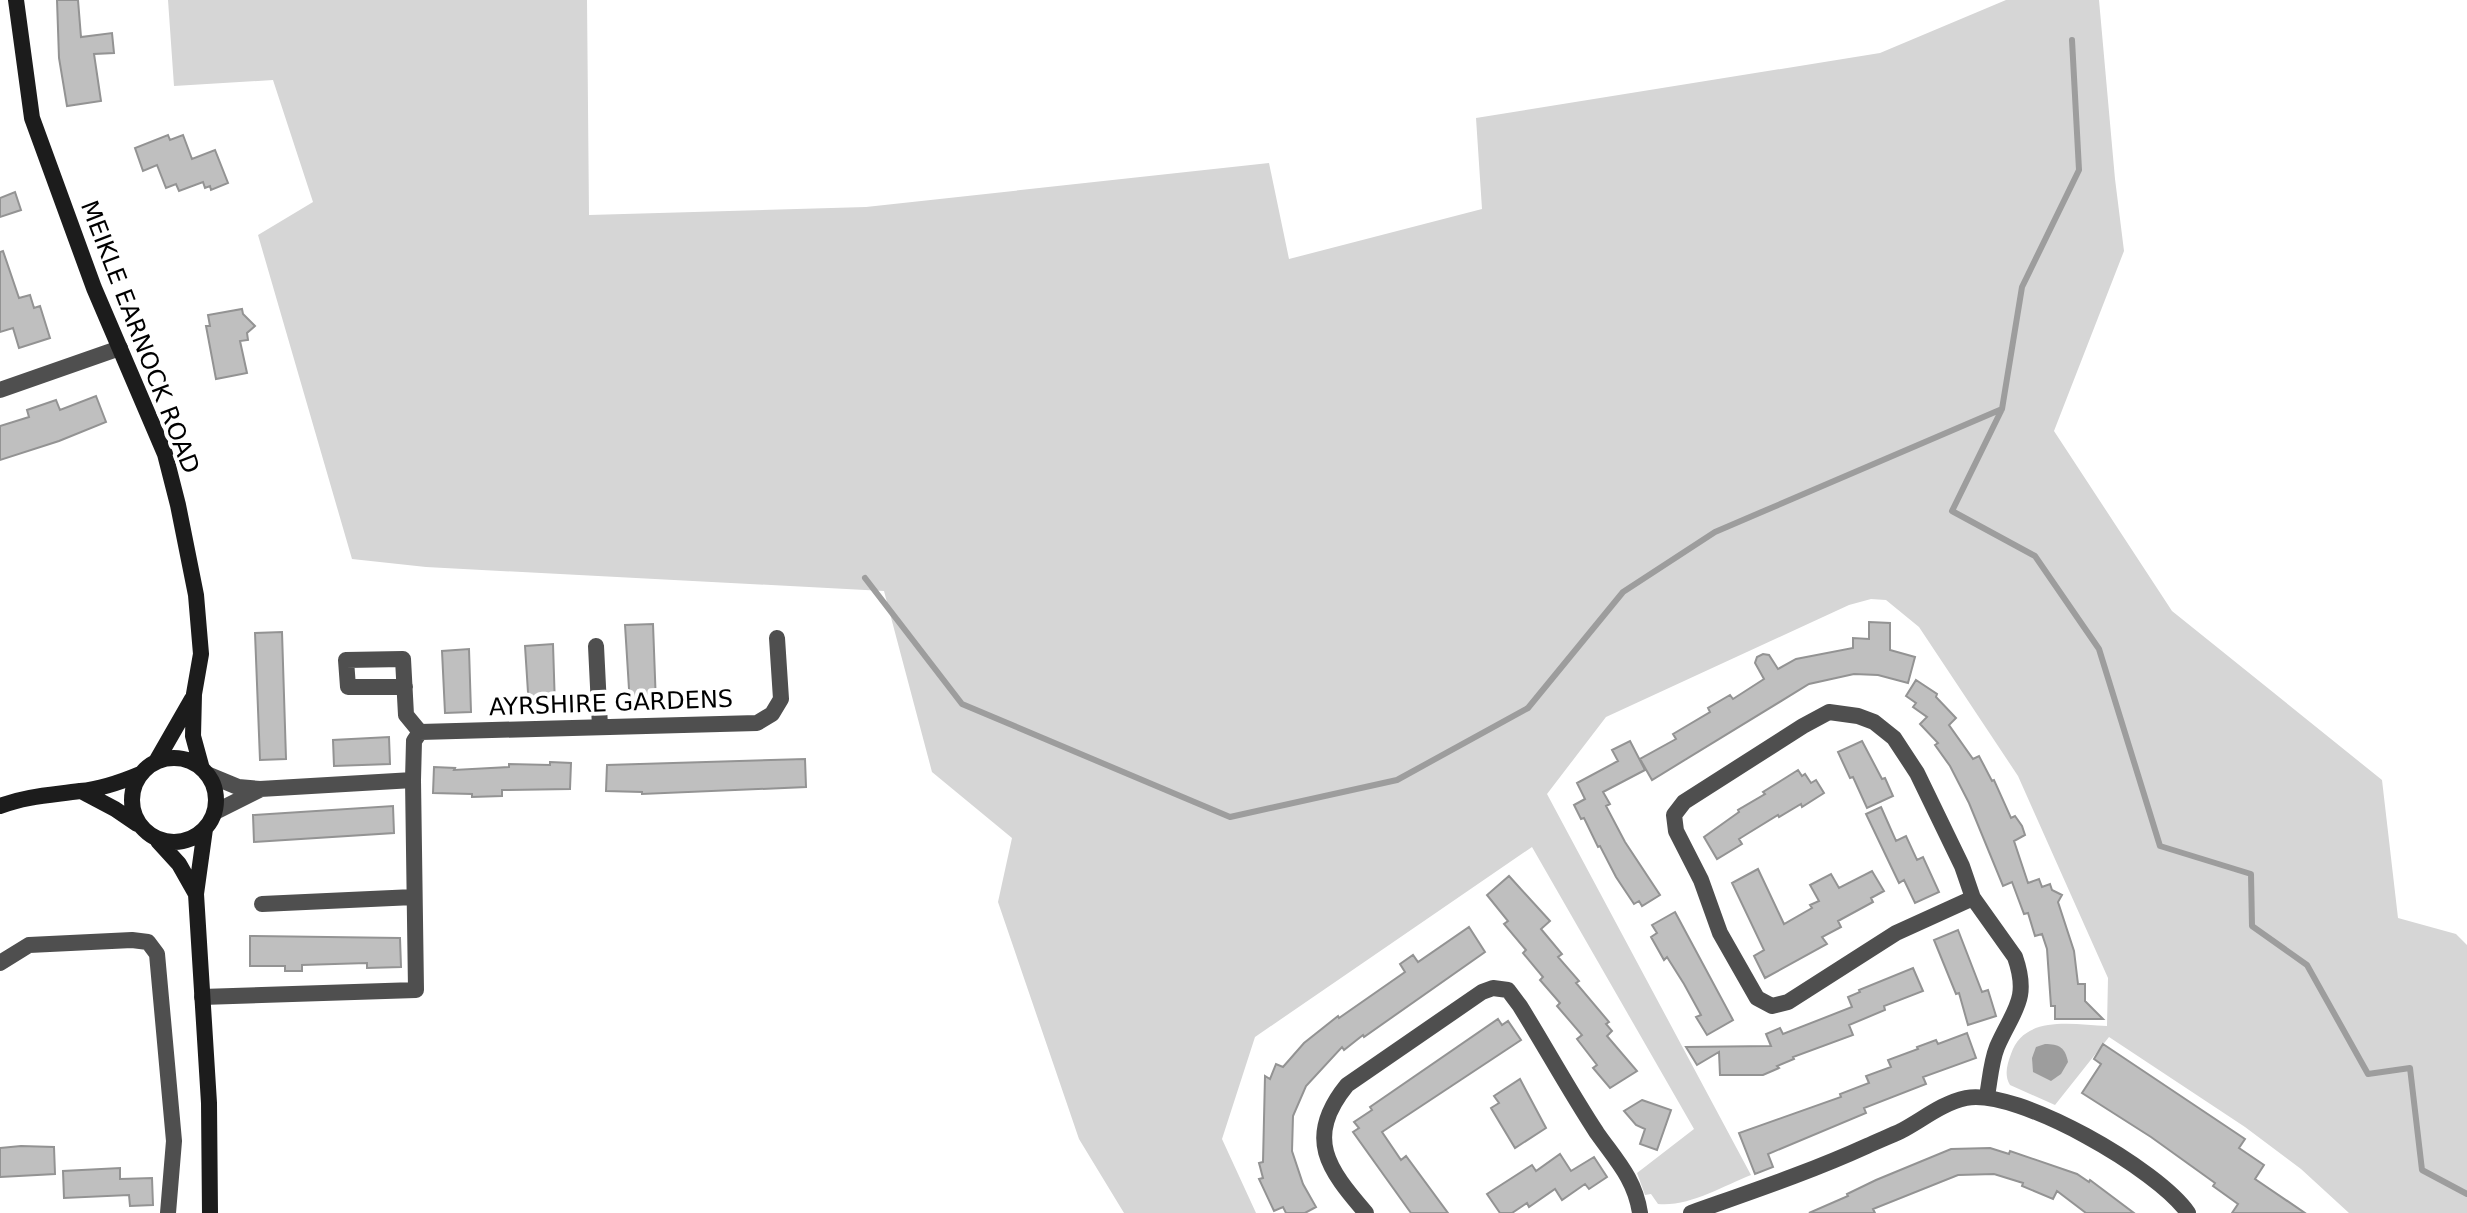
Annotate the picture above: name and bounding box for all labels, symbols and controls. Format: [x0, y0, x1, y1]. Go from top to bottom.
street label: MEIKLE EARNOCK ROAD [75, 197, 205, 477]
street label: AYRSHIRE GARDENS [488, 685, 734, 721]

